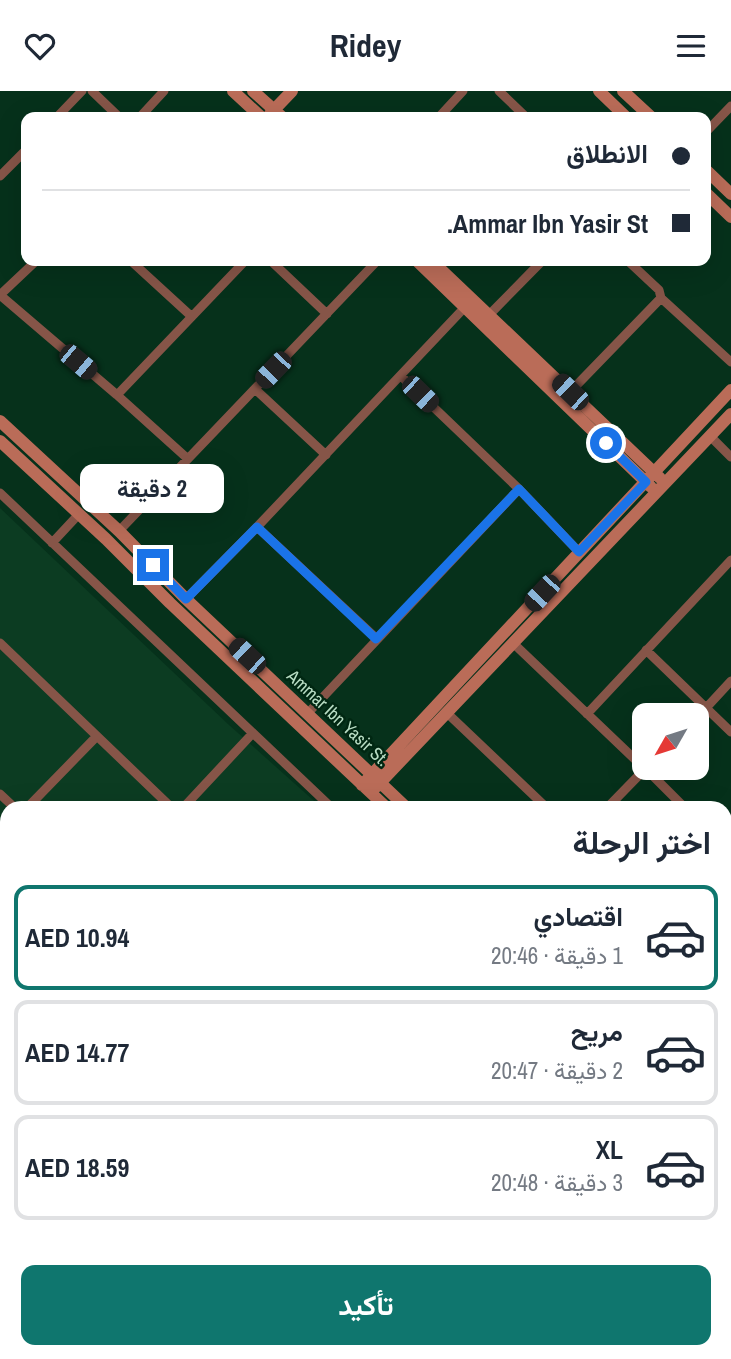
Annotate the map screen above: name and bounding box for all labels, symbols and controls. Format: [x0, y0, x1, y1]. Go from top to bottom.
text: Ridey [330, 24, 401, 67]
icon: heart [21, 27, 59, 65]
icon: menu [672, 27, 710, 65]
text: الانطلاق [566, 136, 648, 171]
text: Ammar Ibn Yasir St. [447, 206, 648, 241]
car [56, 340, 101, 384]
car [251, 348, 296, 392]
car [548, 370, 593, 414]
car [398, 372, 443, 416]
route start [590, 427, 622, 459]
callout: 2 دقيقة [81, 463, 225, 512]
text: 2 دقيقة [117, 473, 187, 504]
route end [137, 549, 169, 581]
car [520, 570, 565, 616]
car [225, 634, 270, 678]
street label: Ammar Ibn Yasir St. [281, 663, 395, 772]
north arrow [632, 703, 709, 781]
map controls [632, 703, 709, 780]
text: اختر الرحلة [572, 821, 711, 864]
text: اقتصادي [534, 899, 623, 934]
icon: car [644, 906, 707, 969]
text: AED 10.94 [25, 920, 129, 955]
text: 1 دقيقة · 20:46 [491, 940, 623, 971]
text: مريح [571, 1014, 623, 1049]
icon: car [644, 1021, 707, 1084]
text: AED 14.77 [25, 1035, 129, 1070]
text: 2 دقيقة · 20:47 [491, 1055, 623, 1086]
text: XL [596, 1132, 623, 1167]
icon: car [644, 1136, 707, 1199]
text: AED 18.59 [25, 1150, 129, 1185]
text: 3 دقيقة · 20:48 [491, 1167, 623, 1198]
button: تأكيد [21, 1265, 711, 1345]

